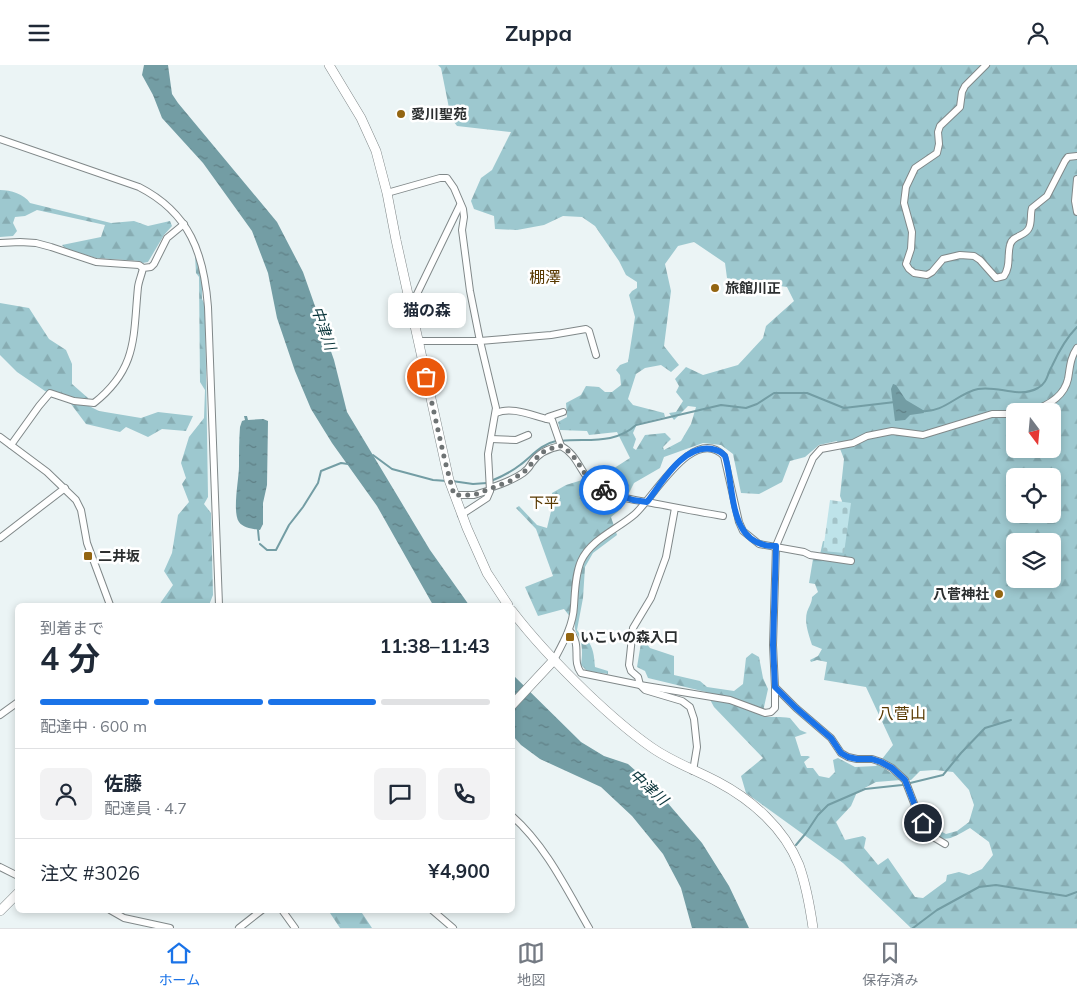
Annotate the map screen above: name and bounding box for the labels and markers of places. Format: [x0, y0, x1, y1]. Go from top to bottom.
place label: 愛川聖苑 [411, 105, 467, 123]
marker: 愛川聖苑 [395, 108, 407, 120]
place label: 旅館川正 [725, 279, 781, 297]
marker: 旅館川正 [709, 282, 721, 294]
callout: 猫の森 [387, 292, 465, 327]
pin [405, 356, 447, 398]
place label: 二井坂 [98, 547, 140, 565]
marker: 二井坂 [82, 550, 94, 562]
place label: 八菅神社 [933, 585, 989, 603]
marker: 八菅神社 [993, 588, 1005, 600]
place label: いこいの森入口 [580, 628, 678, 646]
marker: いこいの森入口 [564, 631, 576, 643]
pin [902, 802, 944, 844]

